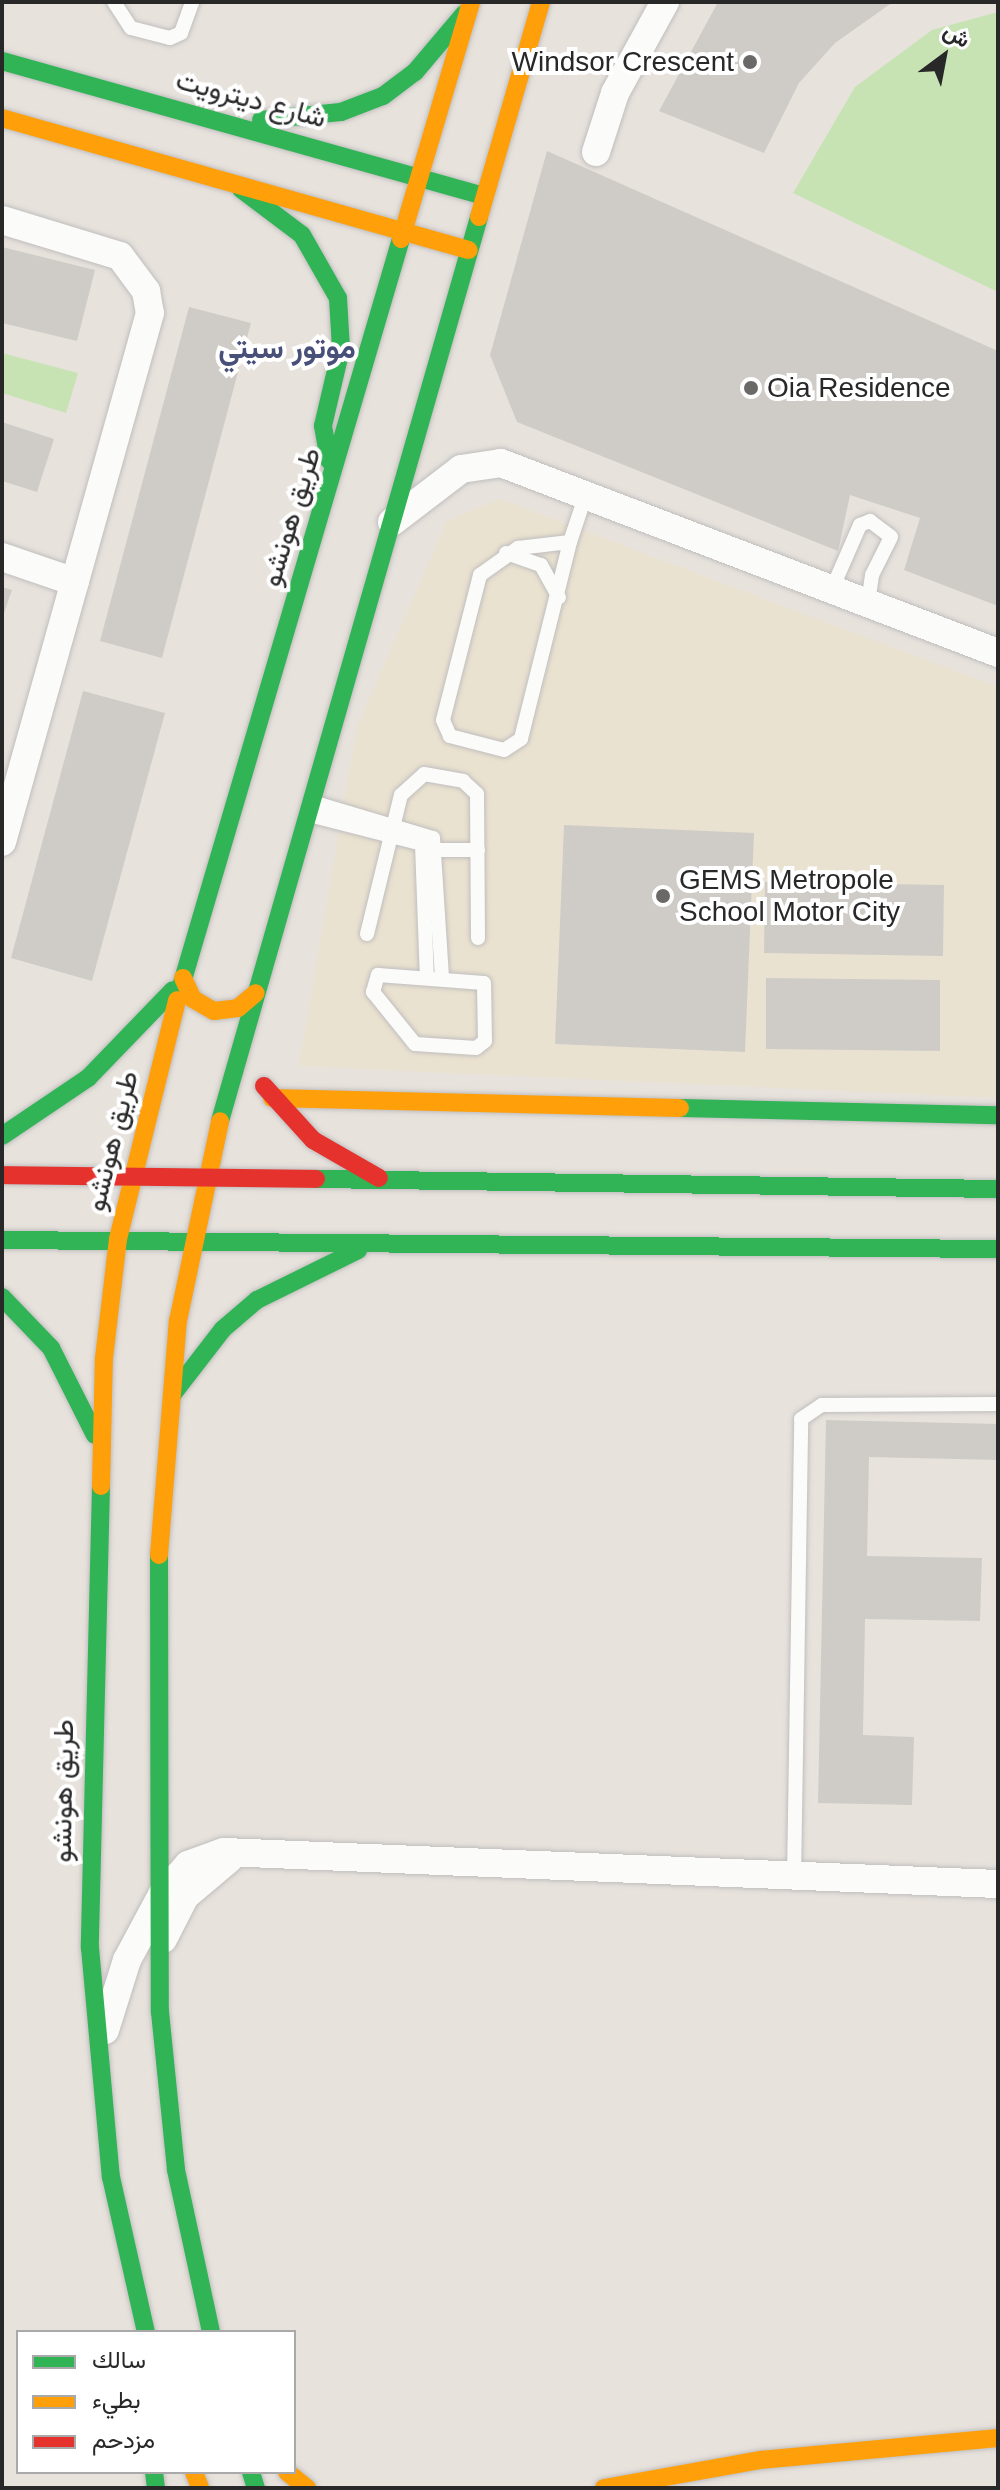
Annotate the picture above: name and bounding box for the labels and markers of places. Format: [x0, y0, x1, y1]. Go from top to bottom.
place label: Windsor Crescent [511, 45, 734, 79]
marker: Windsor Crescent [741, 53, 759, 71]
place label: Oia Residence [767, 371, 951, 405]
marker: Oia Residence [742, 379, 760, 397]
place label: GEMS Metropole School Motor City [679, 863, 900, 929]
marker: GEMS Metropole School Motor City [654, 887, 672, 905]

